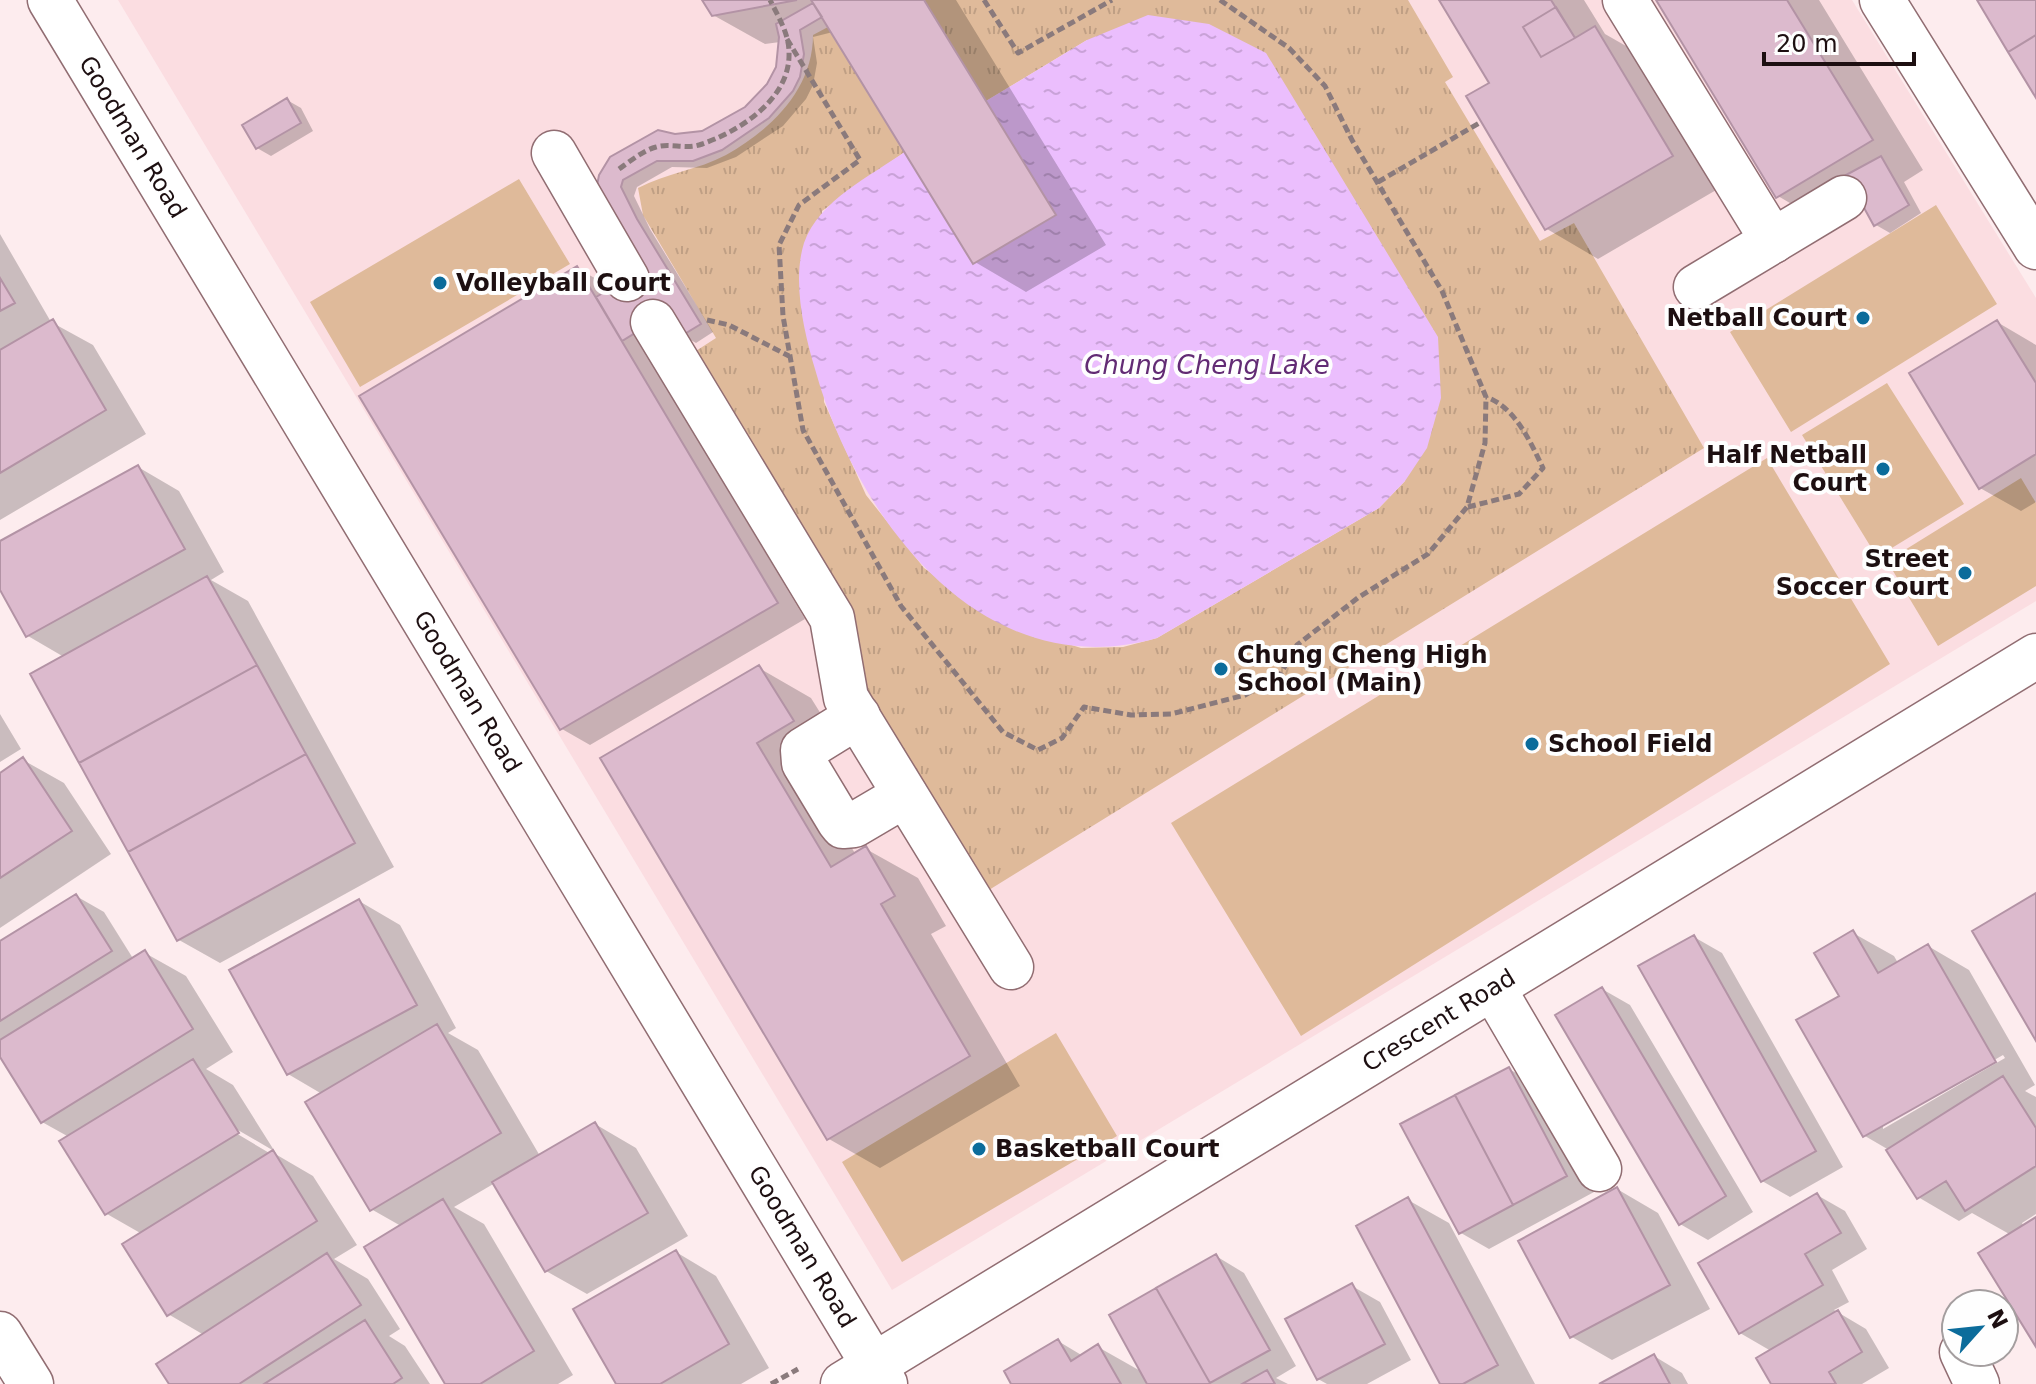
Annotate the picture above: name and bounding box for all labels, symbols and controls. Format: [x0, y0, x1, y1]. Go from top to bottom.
scale bar [1764, 16, 1914, 66]
text: 20 m [1776, 30, 1838, 58]
street label: Goodman Road [73, 51, 192, 223]
place label: Volleyball Court [456, 269, 671, 297]
marker: Volleyball Court [431, 274, 449, 292]
place label: Netball Court [1666, 304, 1847, 332]
marker: Netball Court [1854, 309, 1872, 327]
water label: Chung Cheng Lake [1084, 350, 1330, 380]
place label: Half Netball Court [1706, 441, 1867, 497]
marker: Half Netball Court [1874, 460, 1892, 478]
place label: Street Soccer Court [1776, 545, 1949, 601]
marker: Street Soccer Court [1956, 564, 1974, 582]
street label: Goodman Road [408, 606, 527, 778]
place label: Chung Cheng High School (Main) [1237, 641, 1488, 697]
marker: Chung Cheng High School (Main) [1212, 660, 1230, 678]
place label: School Field [1548, 730, 1712, 758]
marker: School Field [1523, 735, 1541, 753]
street label: Crescent Road [1357, 963, 1520, 1078]
place label: Basketball Court [995, 1135, 1220, 1163]
marker: Basketball Court [970, 1140, 988, 1158]
street label: Goodman Road [743, 1160, 862, 1333]
north arrow [1940, 1288, 2020, 1368]
text: N [1982, 1305, 2013, 1333]

